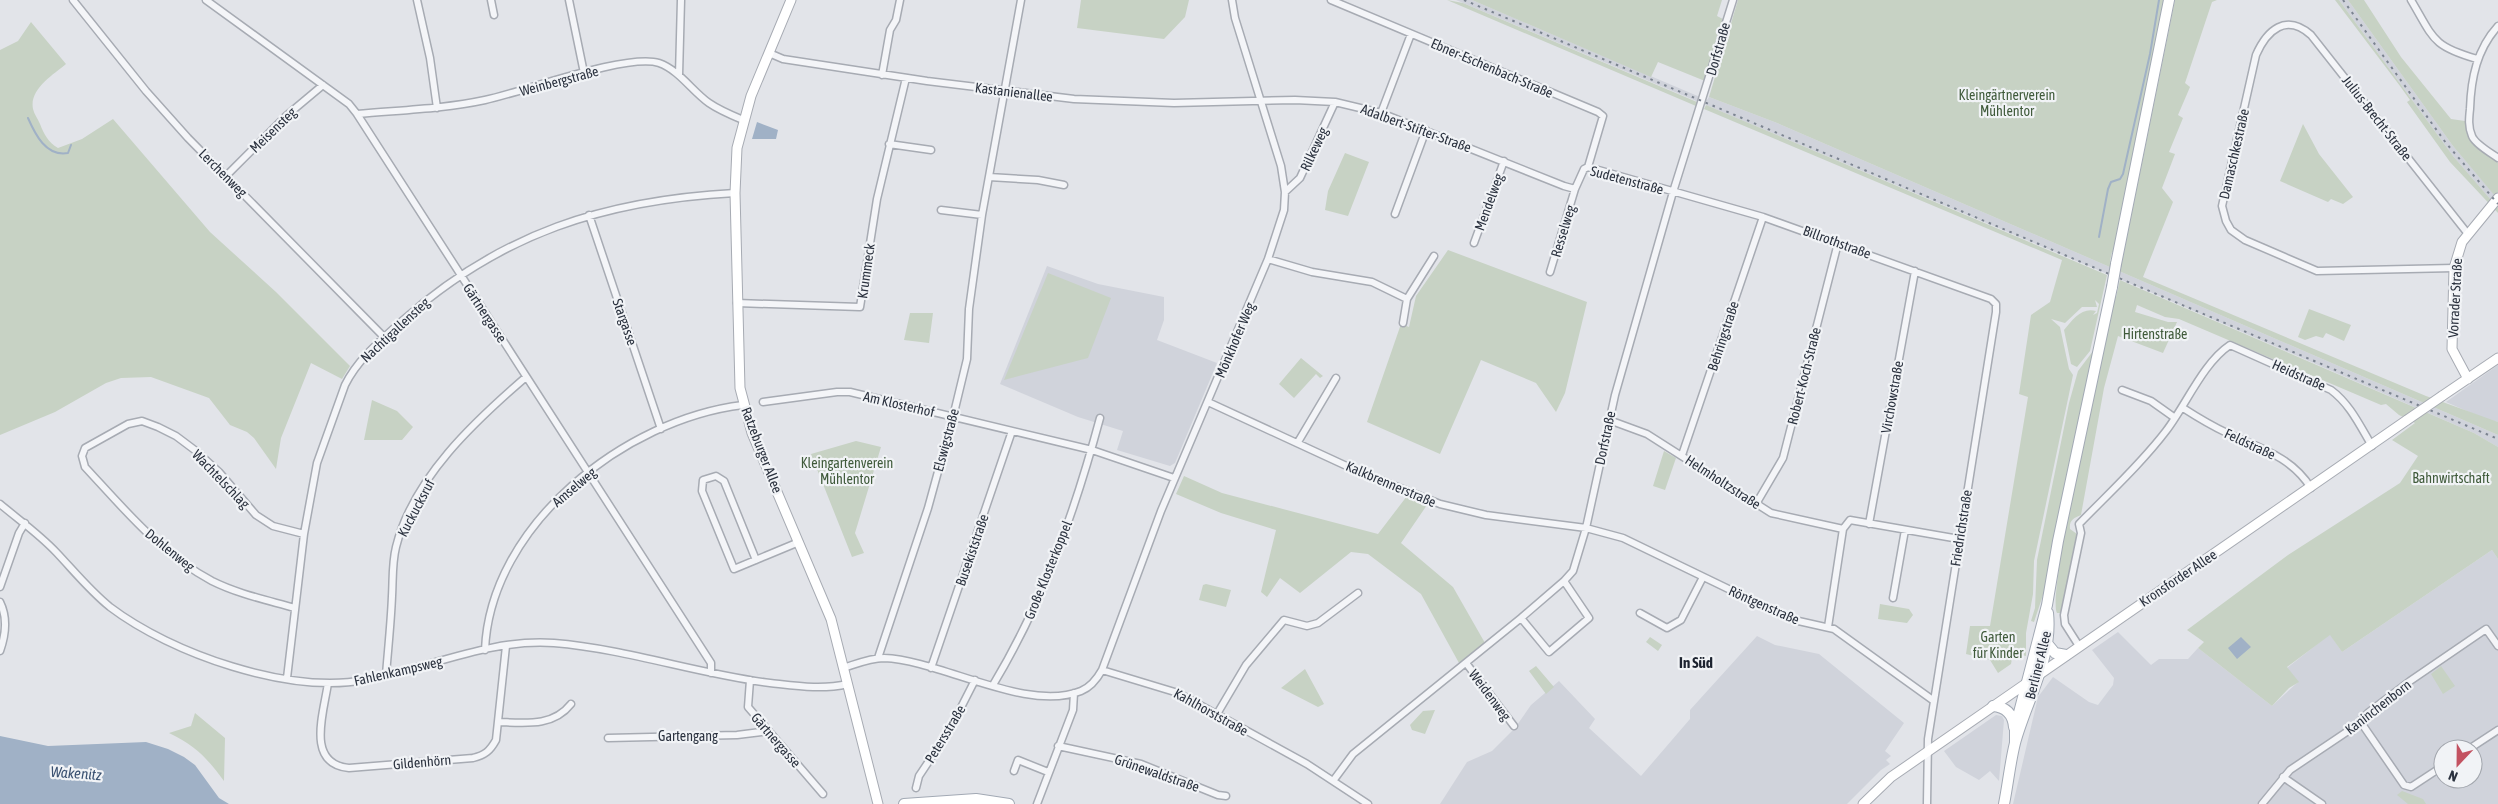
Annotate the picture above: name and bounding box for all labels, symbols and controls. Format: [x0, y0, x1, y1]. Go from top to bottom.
street label: Dorfstraße [1703, 21, 1733, 77]
street label: Ebner-Eschenbach-Straße [1428, 35, 1556, 101]
street label: Weinbergstraße [518, 63, 600, 99]
street label: Julius-Brecht-Straße [2339, 72, 2415, 164]
street label: Kastanienallee [974, 79, 1054, 105]
park label: Kleingärtnerverein Mühlentor [1959, 87, 2055, 119]
street label: Adalbert-Stifter-Straße [1359, 101, 1473, 155]
street label: Meisensteg [246, 104, 300, 156]
street label: Damaschkestraße [2216, 107, 2252, 201]
street label: Rilkeweg [1297, 124, 1331, 174]
street label: Lerchenweg [196, 146, 250, 200]
street label: Sudetenstraße [1589, 163, 1665, 197]
street label: Mendelweg [1471, 171, 1507, 233]
street label: Resselweg [1547, 203, 1579, 259]
street label: Billrothstraße [1801, 222, 1873, 262]
street label: Krummeck [854, 242, 878, 300]
street label: Vorrader Straße [2445, 258, 2465, 338]
street label: Gärtnergasse [460, 280, 510, 346]
street label: Nachtigallensteg [357, 294, 433, 366]
street label: Stargasse [610, 296, 640, 348]
street label: Behringstraße [1704, 299, 1742, 373]
street label: Mönkhofer Weg [1212, 300, 1258, 380]
street label: Robert-Koch-Straße [1784, 326, 1824, 426]
park label: Hirtenstraße [2123, 326, 2187, 342]
street label: Heidstraße [2270, 356, 2328, 394]
street label: Virchowstraße [1878, 360, 1906, 434]
street label: Am Klosterhof [862, 388, 936, 420]
street label: Ratzeburger Allee [738, 405, 786, 495]
street label: Elswigstraße [930, 407, 962, 473]
street label: Dorfstraße [1592, 410, 1618, 466]
street label: Feldstraße [2222, 425, 2278, 463]
street label: Wachtelschlag [189, 446, 253, 512]
street label: Helmholtzstraße [1682, 452, 1764, 512]
park label: Kleingartenverein Mühlentor [801, 455, 893, 487]
street label: Kalkbrennerstraße [1343, 458, 1439, 510]
street label: Amselweg [549, 464, 599, 510]
park label: Bahnwirtschaft [2412, 470, 2490, 486]
street label: Kuckucksruf [394, 476, 438, 539]
street label: Friedrichstraße [1947, 489, 1975, 567]
street label: Busekiststraße [952, 512, 992, 588]
street label: Große Klosterkoppel [1021, 518, 1075, 622]
street label: Dohlenweg [142, 525, 198, 575]
street label: Kronsforder Allee [2136, 546, 2220, 610]
street label: Röntgenstraße [1726, 582, 1802, 628]
park label: Garten für Kinder [1973, 629, 2024, 661]
street label: Berliner Allee [2022, 629, 2054, 701]
street label: Fahlenkampsweg [352, 653, 444, 689]
district label: In Süd [1679, 654, 1713, 671]
street label: Weidenweg [1466, 666, 1514, 724]
street label: Kaninchenborn [2342, 676, 2414, 738]
street label: Kahlhorststraße [1171, 685, 1251, 739]
street label: Petersstraße [921, 702, 969, 766]
street label: Gärtnergasse [748, 709, 804, 771]
street label: Gartengang [658, 728, 718, 744]
north arrow [2433, 739, 2483, 789]
street label: Gildenhörn [392, 751, 452, 773]
street label: Grünewaldstraße [1113, 751, 1201, 795]
water label: Wakenitz [50, 763, 103, 783]
text: N [2446, 767, 2460, 785]

